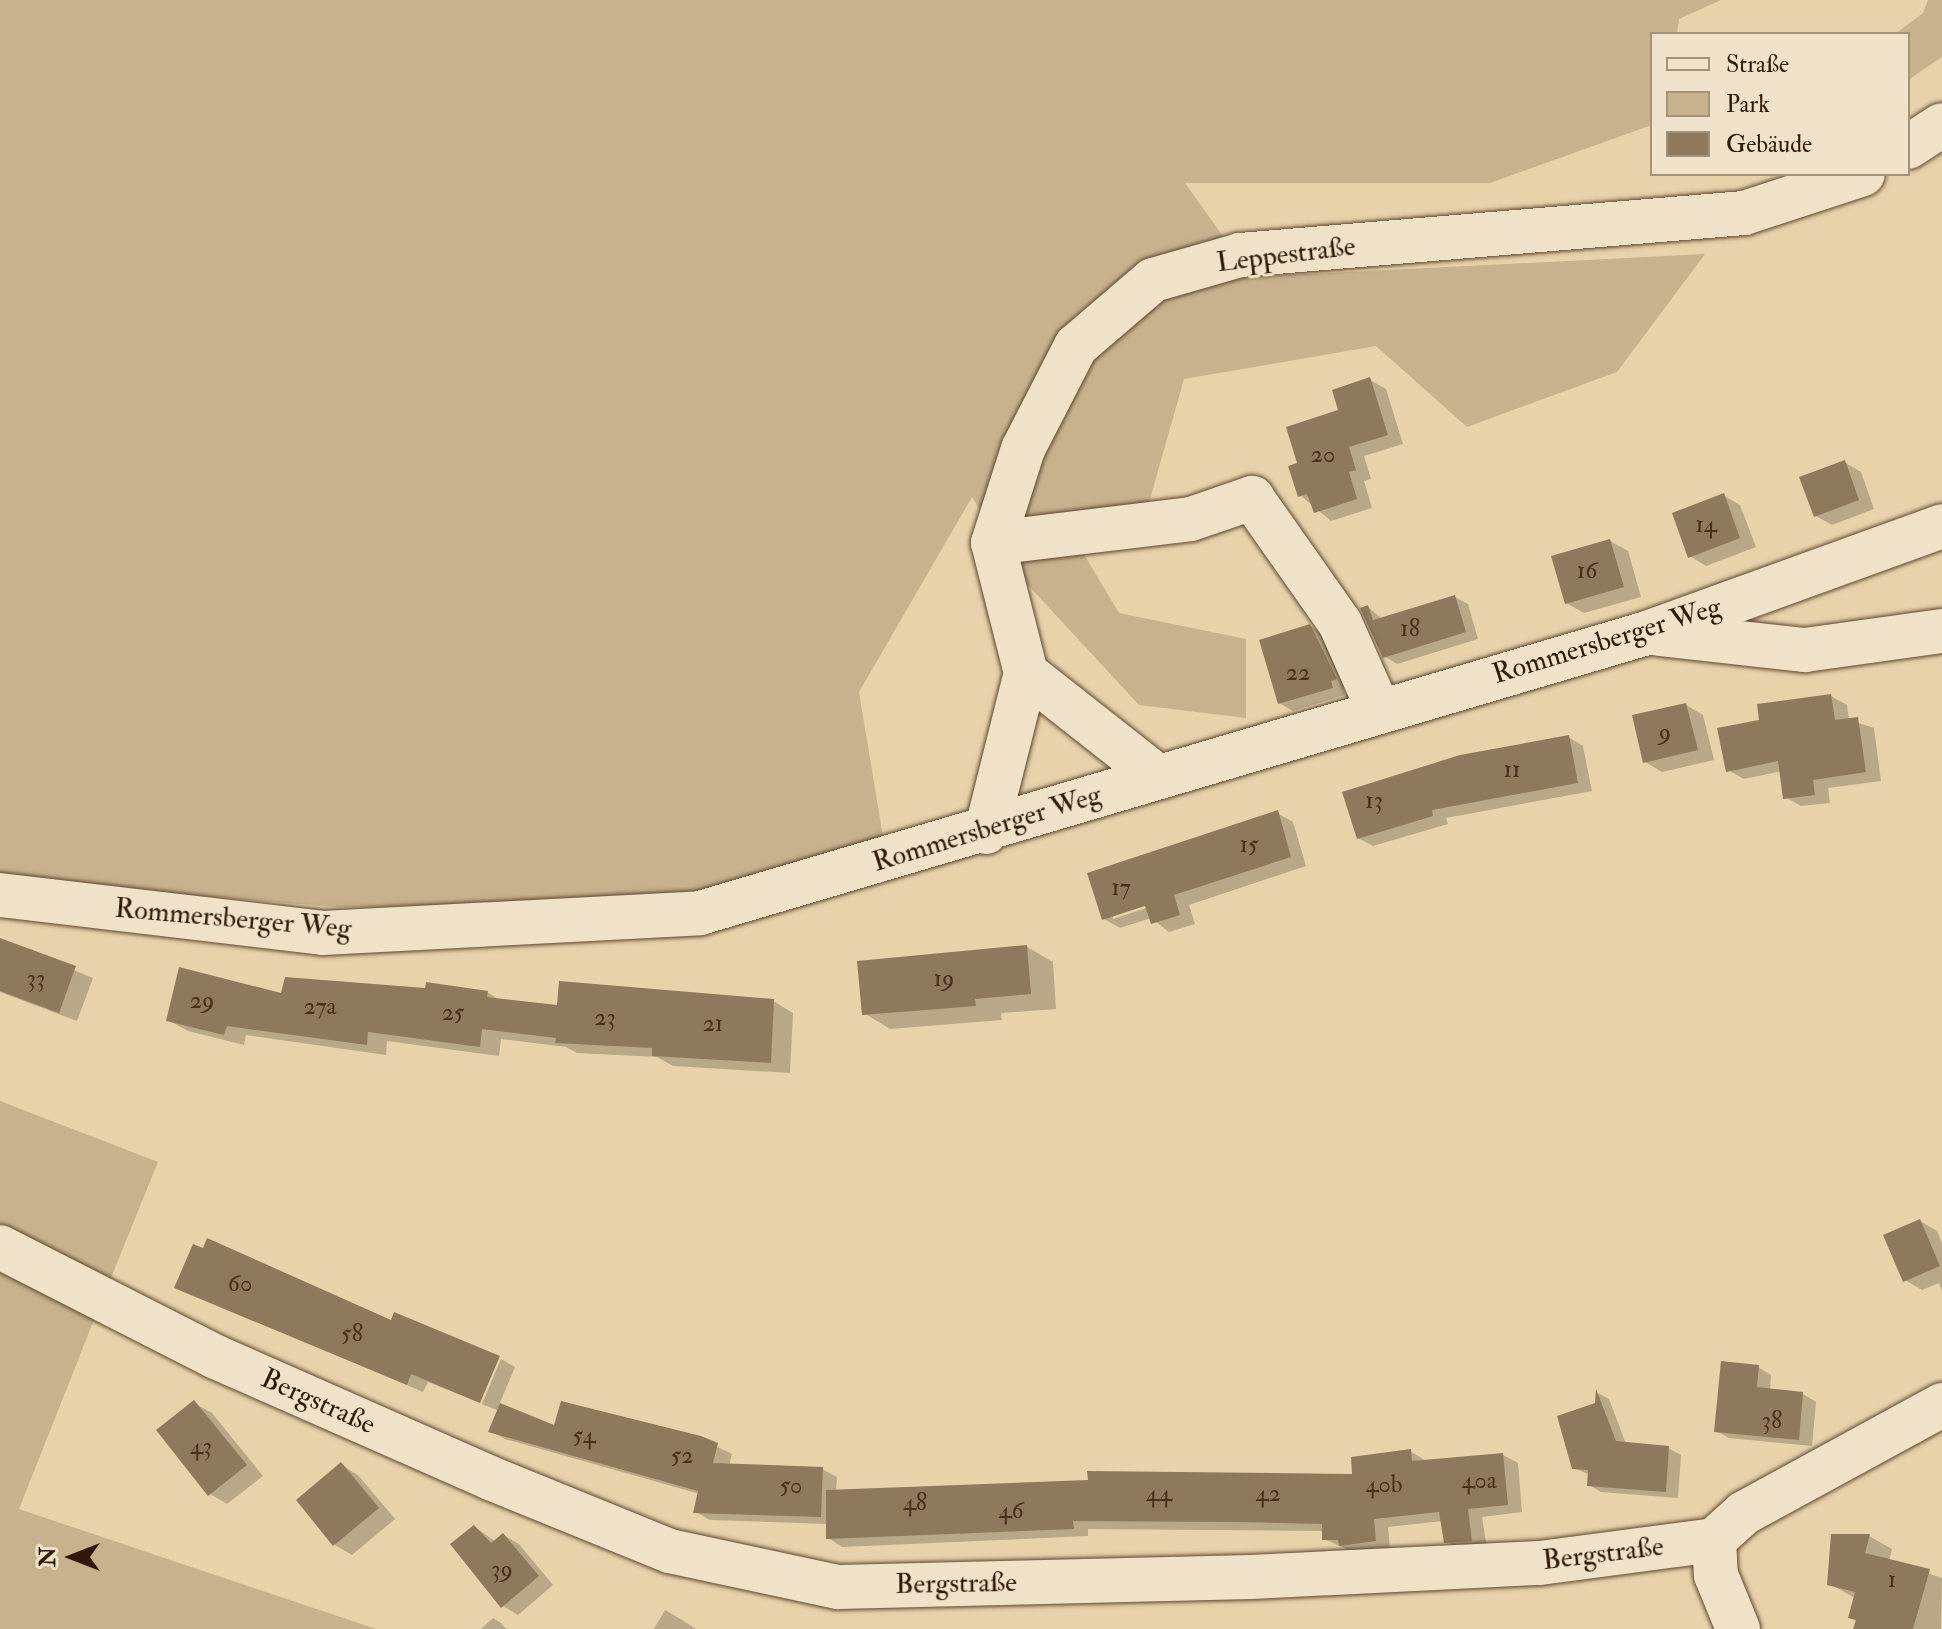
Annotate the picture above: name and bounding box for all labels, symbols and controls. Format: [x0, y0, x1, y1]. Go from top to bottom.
legend [1650, 32, 1910, 176]
text: Straße [1726, 49, 1789, 80]
text: Park [1726, 89, 1770, 120]
text: Gebäude [1726, 129, 1812, 160]
street label: Leppestraße [1215, 230, 1357, 280]
house number: 20 [1311, 441, 1335, 469]
house number: 14 [1695, 511, 1717, 539]
house number: 16 [1577, 557, 1597, 585]
street label: Rommersberger Weg [1489, 590, 1725, 692]
house number: 18 [1400, 615, 1420, 643]
house number: 22 [1286, 659, 1310, 687]
house number: 9 [1659, 719, 1671, 747]
house number: 11 [1503, 756, 1521, 784]
street label: Rommersberger Weg [869, 778, 1105, 880]
house number: 13 [1365, 787, 1383, 815]
house number: 15 [1239, 831, 1259, 859]
house number: 17 [1111, 874, 1131, 902]
street label: Rommersberger Weg [113, 892, 353, 946]
house number: 33 [27, 965, 45, 993]
house number: 19 [934, 965, 954, 993]
house number: 29 [190, 987, 214, 1015]
house number: 27a [304, 993, 336, 1021]
house number: 25 [442, 999, 464, 1027]
house number: 23 [594, 1004, 616, 1032]
house number: 21 [703, 1010, 723, 1038]
house number: 60 [228, 1270, 252, 1298]
house number: 58 [341, 1320, 363, 1348]
street label: Bergstraße [256, 1362, 380, 1442]
house number: 38 [1762, 1407, 1782, 1435]
house number: 54 [573, 1422, 595, 1450]
house number: 43 [190, 1433, 212, 1461]
house number: 52 [671, 1442, 693, 1470]
house number: 40a [1461, 1467, 1497, 1495]
house number: 40b [1365, 1471, 1403, 1499]
house number: 50 [780, 1472, 802, 1500]
house number: 44 [1146, 1480, 1172, 1508]
house number: 42 [1255, 1480, 1281, 1508]
house number: 48 [903, 1489, 927, 1517]
house number: 46 [998, 1497, 1024, 1525]
north arrow [32, 1517, 112, 1597]
street label: Bergstraße [1541, 1530, 1665, 1578]
text: N [34, 1547, 62, 1567]
house number: 39 [491, 1556, 513, 1584]
street label: Bergstraße [895, 1566, 1017, 1602]
house number: 1 [1888, 1566, 1896, 1594]

